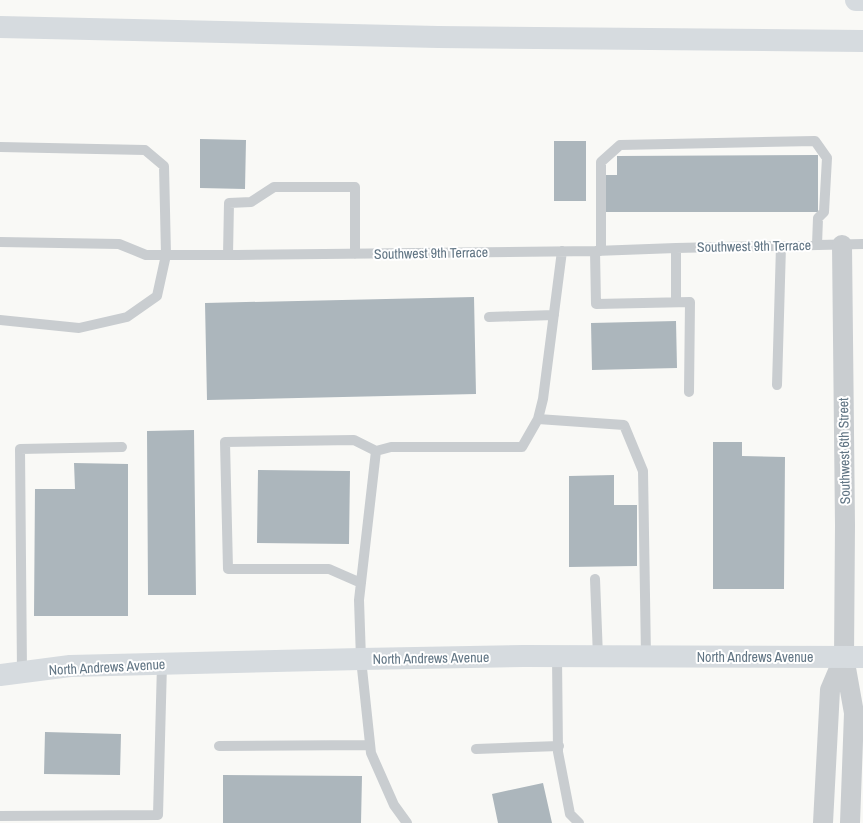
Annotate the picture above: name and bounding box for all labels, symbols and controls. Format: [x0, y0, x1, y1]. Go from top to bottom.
street label: Southwest 9th Terrace [697, 236, 811, 256]
street label: Southwest 9th Terrace [374, 243, 488, 263]
street label: Southwest 6th Street [834, 398, 854, 504]
street label: North Andrews Avenue [373, 648, 489, 668]
street label: North Andrews Avenue [697, 648, 813, 666]
street label: North Andrews Avenue [48, 655, 166, 679]

